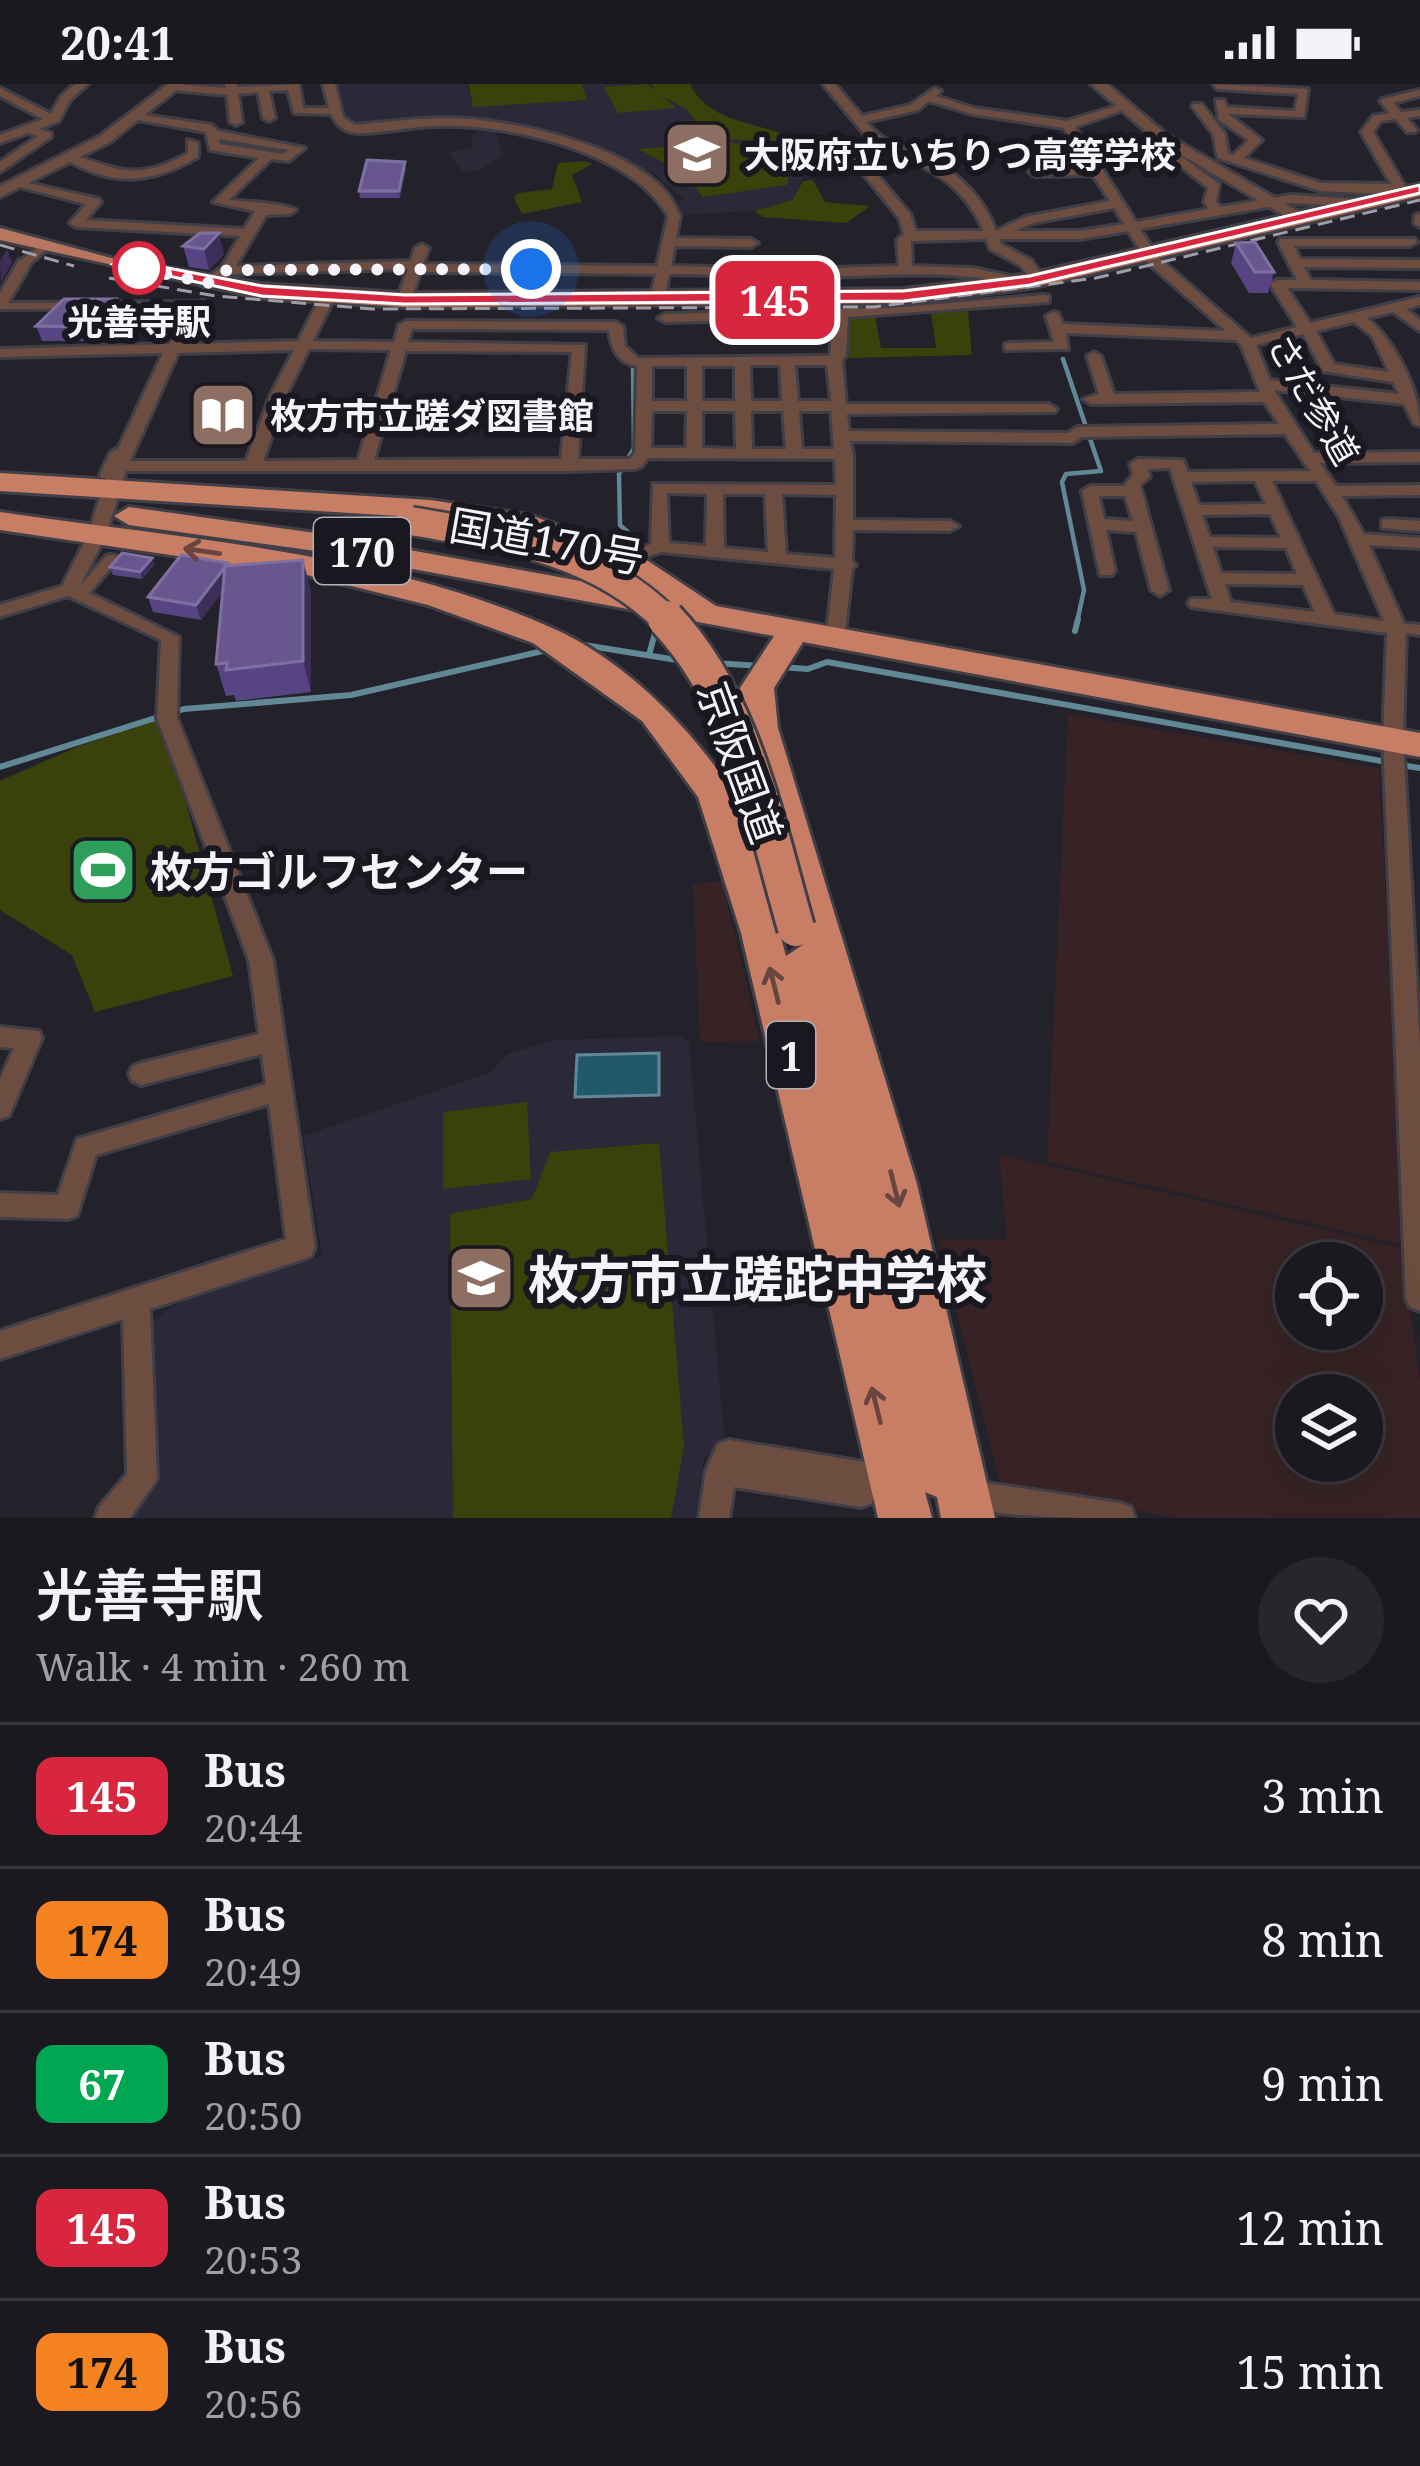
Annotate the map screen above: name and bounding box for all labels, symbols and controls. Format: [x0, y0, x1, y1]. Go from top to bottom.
text: 20:41 [60, 12, 175, 73]
school or university icon: 大阪府立いちりつ高等学校 [662, 119, 732, 189]
place label: 大阪府立いちりつ高等学校 [744, 130, 1176, 179]
your location [501, 239, 561, 299]
marker: 光善寺駅 [114, 243, 164, 293]
line badge: 145 [706, 261, 844, 339]
text: 145 [739, 271, 811, 328]
place label: 光善寺駅 [67, 297, 211, 346]
street label: さだ参道 [1257, 324, 1371, 474]
library icon: 枚方市立蹉ダ図書館 [188, 380, 258, 450]
place label: 枚方市立蹉ダ図書館 [270, 391, 594, 440]
street label: 国道170号 [445, 495, 649, 585]
road number: 170 [314, 518, 410, 584]
one-way arrow [183, 539, 222, 562]
street label: 京阪国道 [685, 673, 797, 851]
sports icon: 枚方ゴルフセンター [68, 835, 138, 905]
place label: 枚方ゴルフセンター [150, 842, 528, 899]
one-way arrow [762, 967, 784, 1005]
road number: 1 [767, 1022, 815, 1088]
one-way arrow [885, 1169, 907, 1207]
map controls [1275, 1242, 1383, 1482]
button: locate [1275, 1242, 1383, 1350]
school or university icon: 枚方市立蹉跎中学校 [446, 1243, 516, 1313]
place label: 枚方市立蹉跎中学校 [528, 1243, 987, 1313]
button: layers [1275, 1374, 1383, 1482]
one-way arrow [864, 1386, 886, 1424]
text: 光善寺駅 [36, 1555, 264, 1633]
button: heart [1258, 1557, 1384, 1683]
text: Walk · 4 min · 260 m [36, 1639, 410, 1692]
text: Bus [204, 1739, 286, 1800]
text: 3 min [1261, 1765, 1384, 1826]
text: 145 [66, 1767, 138, 1824]
text: 20:44 [204, 1800, 302, 1853]
text: Bus [204, 1883, 286, 1944]
text: 8 min [1261, 1909, 1384, 1970]
text: 174 [66, 1911, 138, 1968]
text: 20:49 [204, 1944, 302, 1997]
text: Bus [204, 2027, 286, 2088]
text: 9 min [1261, 2053, 1384, 2114]
text: 67 [78, 2055, 126, 2112]
text: 20:50 [204, 2088, 302, 2141]
text: Bus [204, 2171, 286, 2232]
text: 12 min [1236, 2197, 1384, 2258]
text: 145 [66, 2199, 138, 2256]
text: 20:53 [204, 2232, 302, 2285]
text: Bus [204, 2315, 286, 2376]
text: 15 min [1236, 2341, 1384, 2402]
text: 174 [66, 2343, 138, 2400]
text: 20:56 [204, 2376, 302, 2429]

